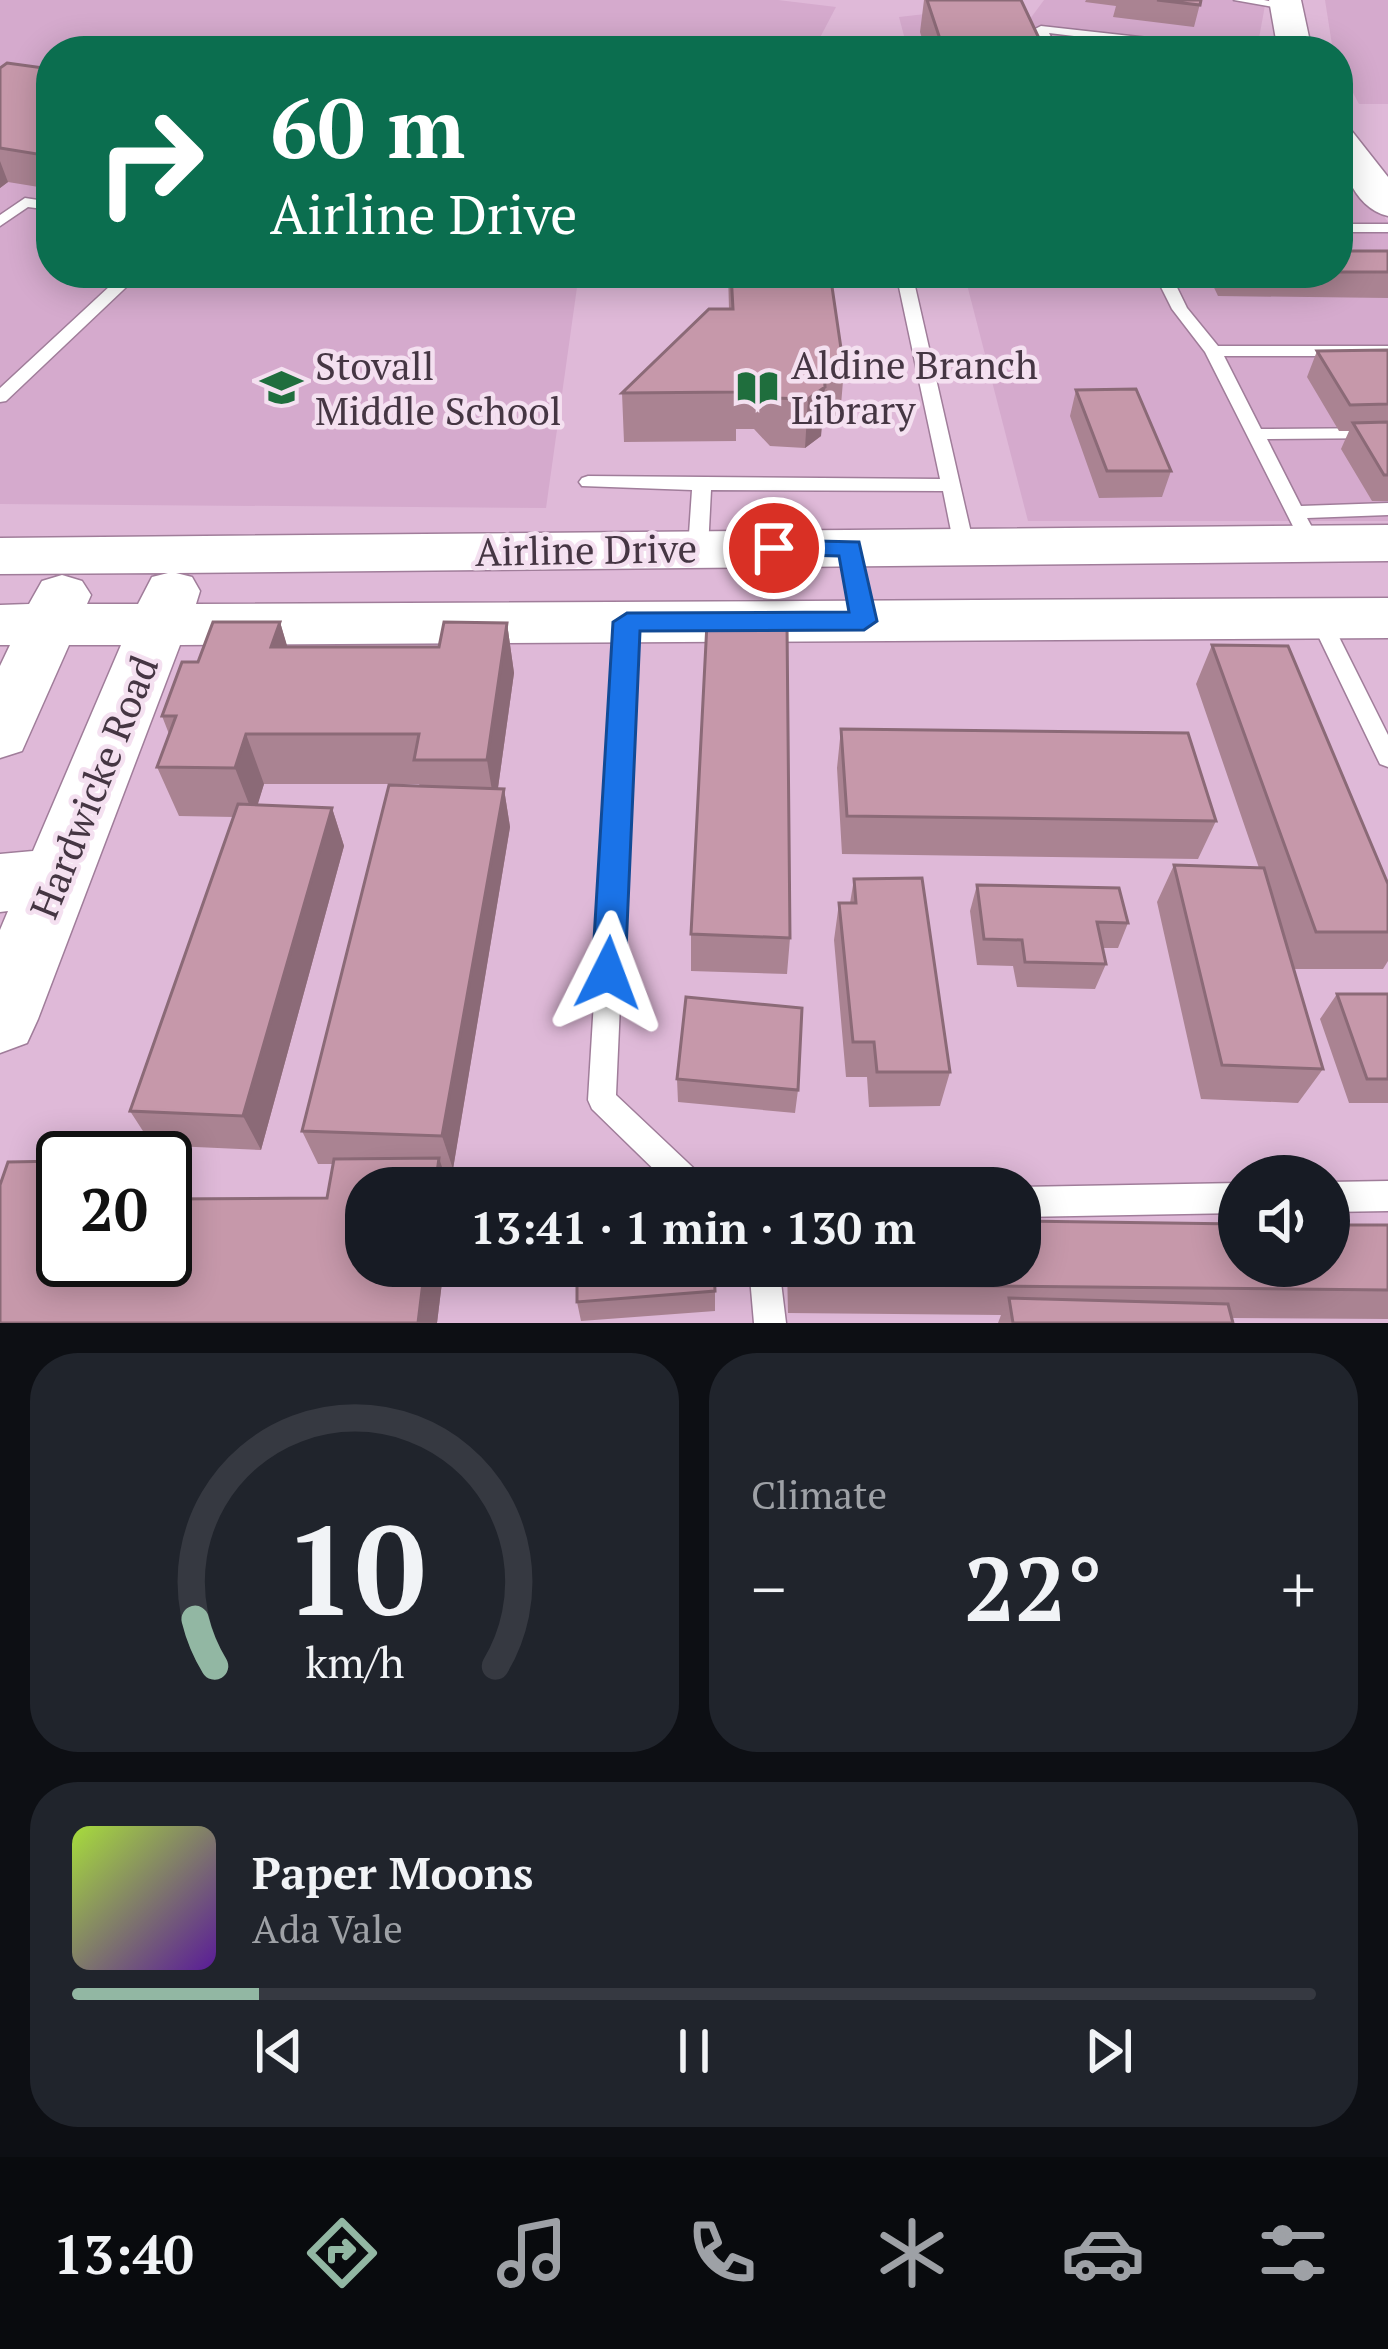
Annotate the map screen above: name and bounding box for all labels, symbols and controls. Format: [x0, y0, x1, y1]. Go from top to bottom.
text: 60 m [270, 71, 465, 182]
icon: right [72, 84, 228, 240]
text: Airline Drive [270, 178, 578, 249]
place label: Aldine Branch Library [791, 338, 1038, 435]
place label: Stovall Middle School [315, 339, 562, 436]
library icon: Aldine Branch Library [734, 364, 780, 410]
school or university icon: Stovall Middle School [258, 365, 304, 411]
pin [723, 497, 825, 599]
icon: arrive [741, 515, 807, 581]
street label: Airline Drive [474, 521, 697, 577]
street label: Hardwicke Road [17, 648, 169, 926]
position arrow [545, 910, 671, 1036]
speed limit sign: 20 [36, 1131, 192, 1287]
map controls [1218, 1155, 1350, 1287]
button: sound [1218, 1155, 1350, 1287]
text: 13:41 · 1 min · 130 m [470, 1197, 916, 1257]
text: Climate [751, 1468, 887, 1520]
text: 10 [284, 1485, 425, 1651]
text: 22° [964, 1527, 1103, 1647]
text: − [751, 1544, 786, 1632]
text: + [1281, 1544, 1316, 1632]
text: km/h [305, 1632, 404, 1689]
text: Paper Moons [252, 1842, 533, 1902]
text: Ada Vale [252, 1902, 403, 1954]
icon: previous [246, 2018, 312, 2084]
icon: pause [661, 2018, 727, 2084]
icon: next [1076, 2018, 1142, 2084]
icon: directions [300, 2211, 384, 2295]
icon: music [490, 2211, 574, 2295]
icon: phone [680, 2211, 764, 2295]
icon: climate [870, 2211, 954, 2295]
icon: car [1061, 2211, 1145, 2295]
icon: filters [1251, 2211, 1335, 2295]
text: 13:40 [53, 2218, 194, 2289]

